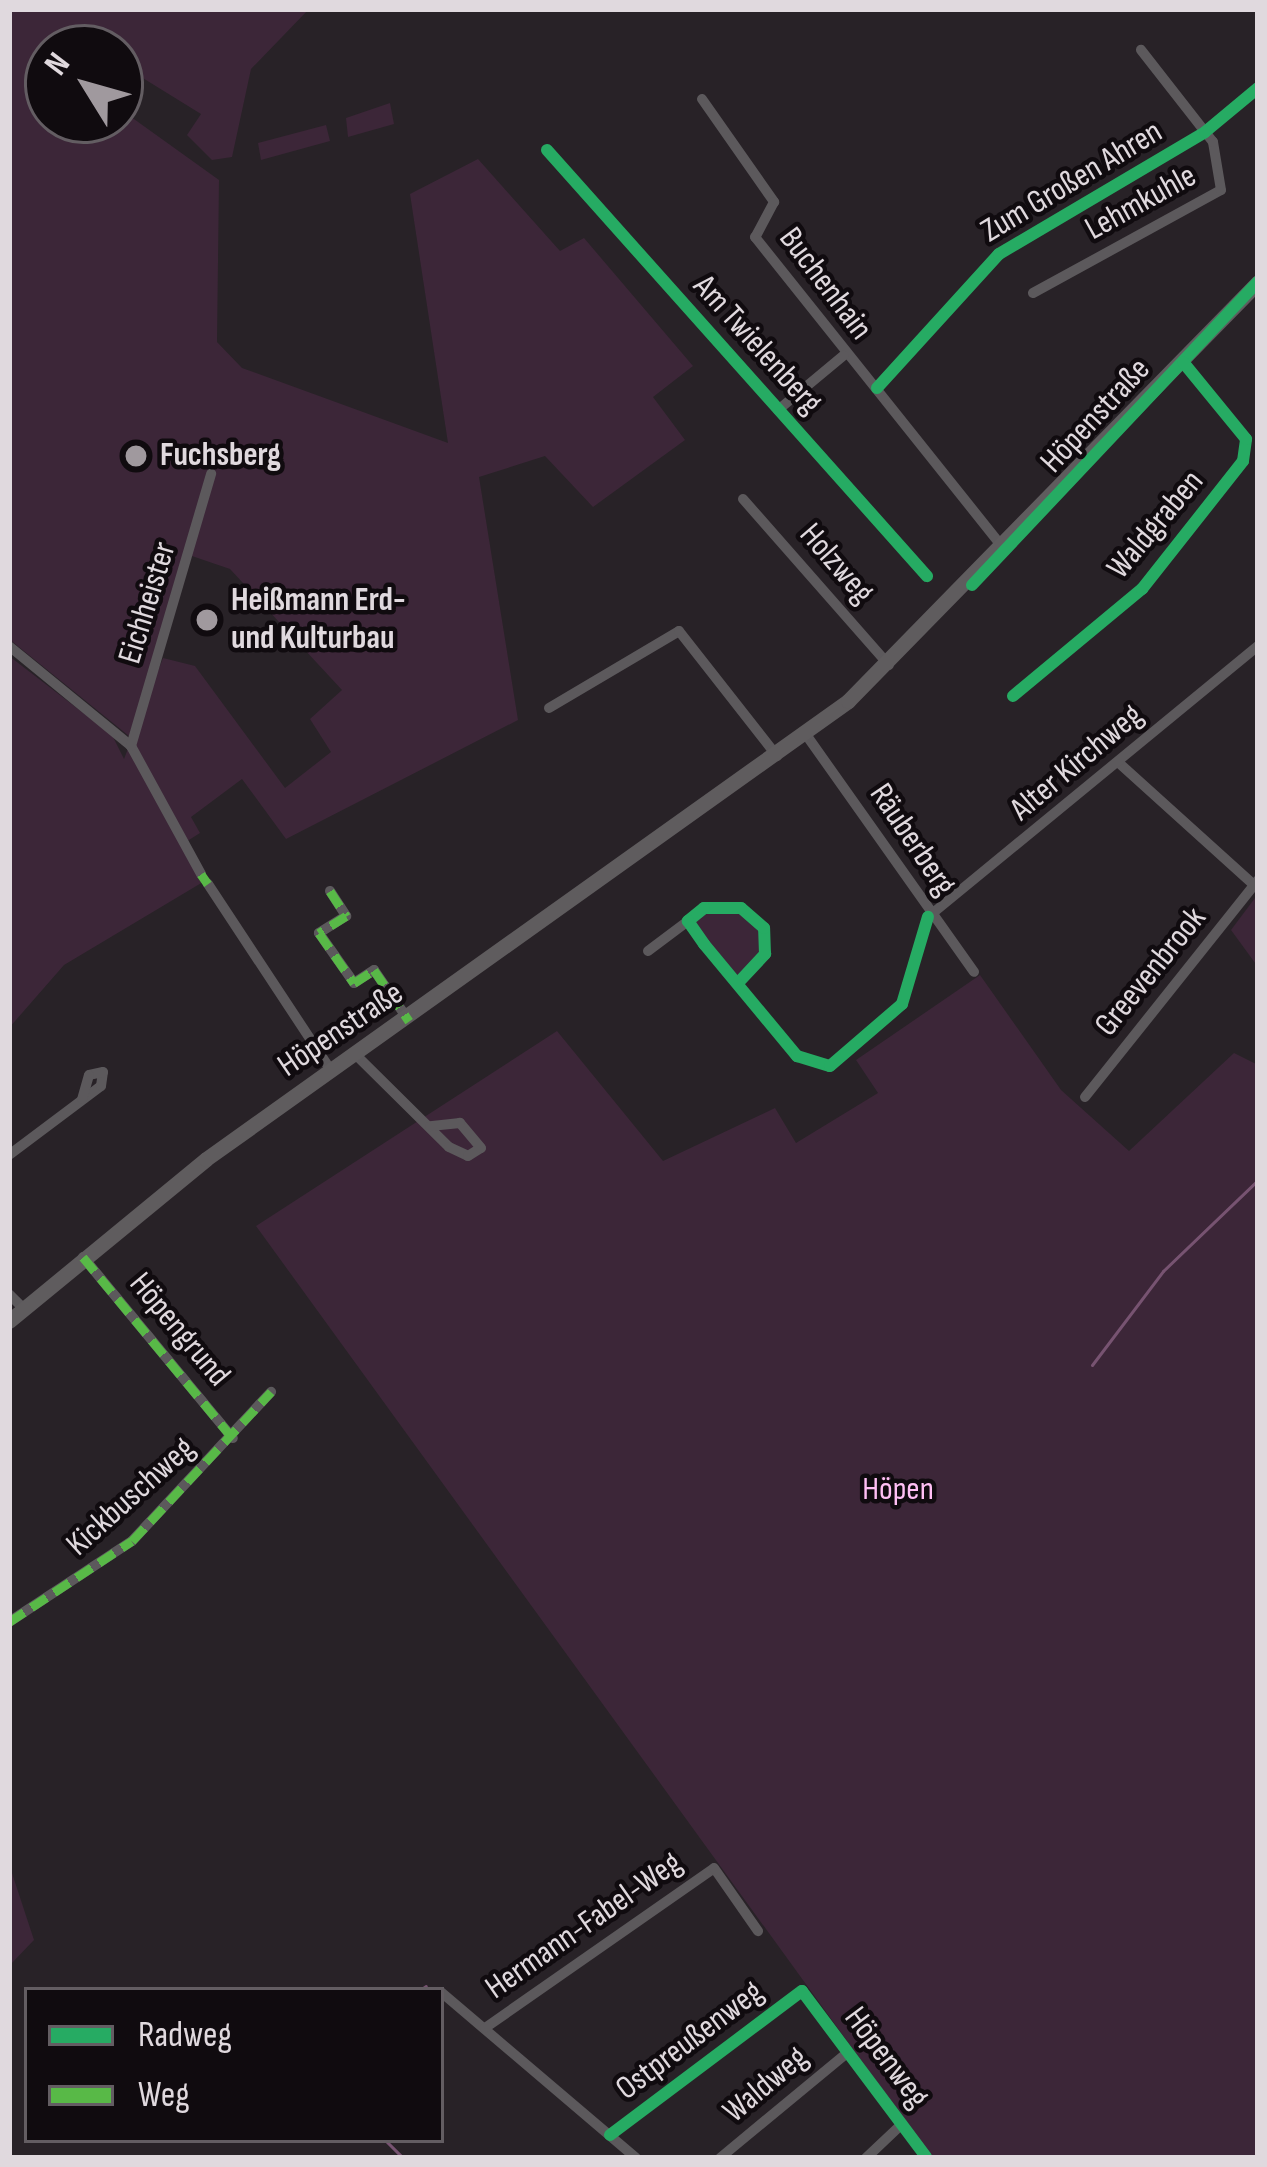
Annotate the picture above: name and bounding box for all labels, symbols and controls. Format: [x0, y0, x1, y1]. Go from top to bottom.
north arrow [24, 24, 144, 144]
text: N [36, 45, 79, 83]
street label: Zum Großen Ahren [974, 112, 1170, 252]
street label: Lehmkuhle [1079, 157, 1203, 249]
street label: Buchenhain [770, 220, 880, 348]
street label: Am Twielenberg [684, 267, 830, 423]
street label: Höpenstraße [1033, 350, 1159, 482]
place label: Fuchsberg [160, 436, 281, 476]
marker: Fuchsberg [123, 443, 149, 469]
street label: Waldgraben [1099, 463, 1213, 587]
street label: Holzweg [790, 516, 882, 612]
street label: Eichheister [111, 537, 185, 669]
place label: Heißmann Erd- und Kulturbau [231, 581, 406, 659]
marker: Heißmann Erd- und Kulturbau [194, 607, 220, 633]
street label: Alter Kirchweg [1003, 696, 1151, 830]
street label: Räuberberg [860, 777, 964, 903]
street label: Greevenbrook [1087, 900, 1215, 1044]
street label: Höpenstraße [271, 974, 411, 1086]
street label: Höpengrund [120, 1265, 238, 1395]
street label: Kickbuschweg [59, 1429, 203, 1565]
park label: Höpen [862, 1470, 934, 1510]
street label: Hermann-Fabel-Weg [478, 1844, 690, 2008]
street label: Ostpreußenweg [609, 1973, 771, 2109]
legend [24, 1987, 444, 2143]
street label: Höpenweg [835, 2000, 937, 2116]
text: Radweg [138, 2014, 232, 2057]
street label: Waldweg [716, 2038, 816, 2132]
text: Weg [138, 2074, 190, 2117]

